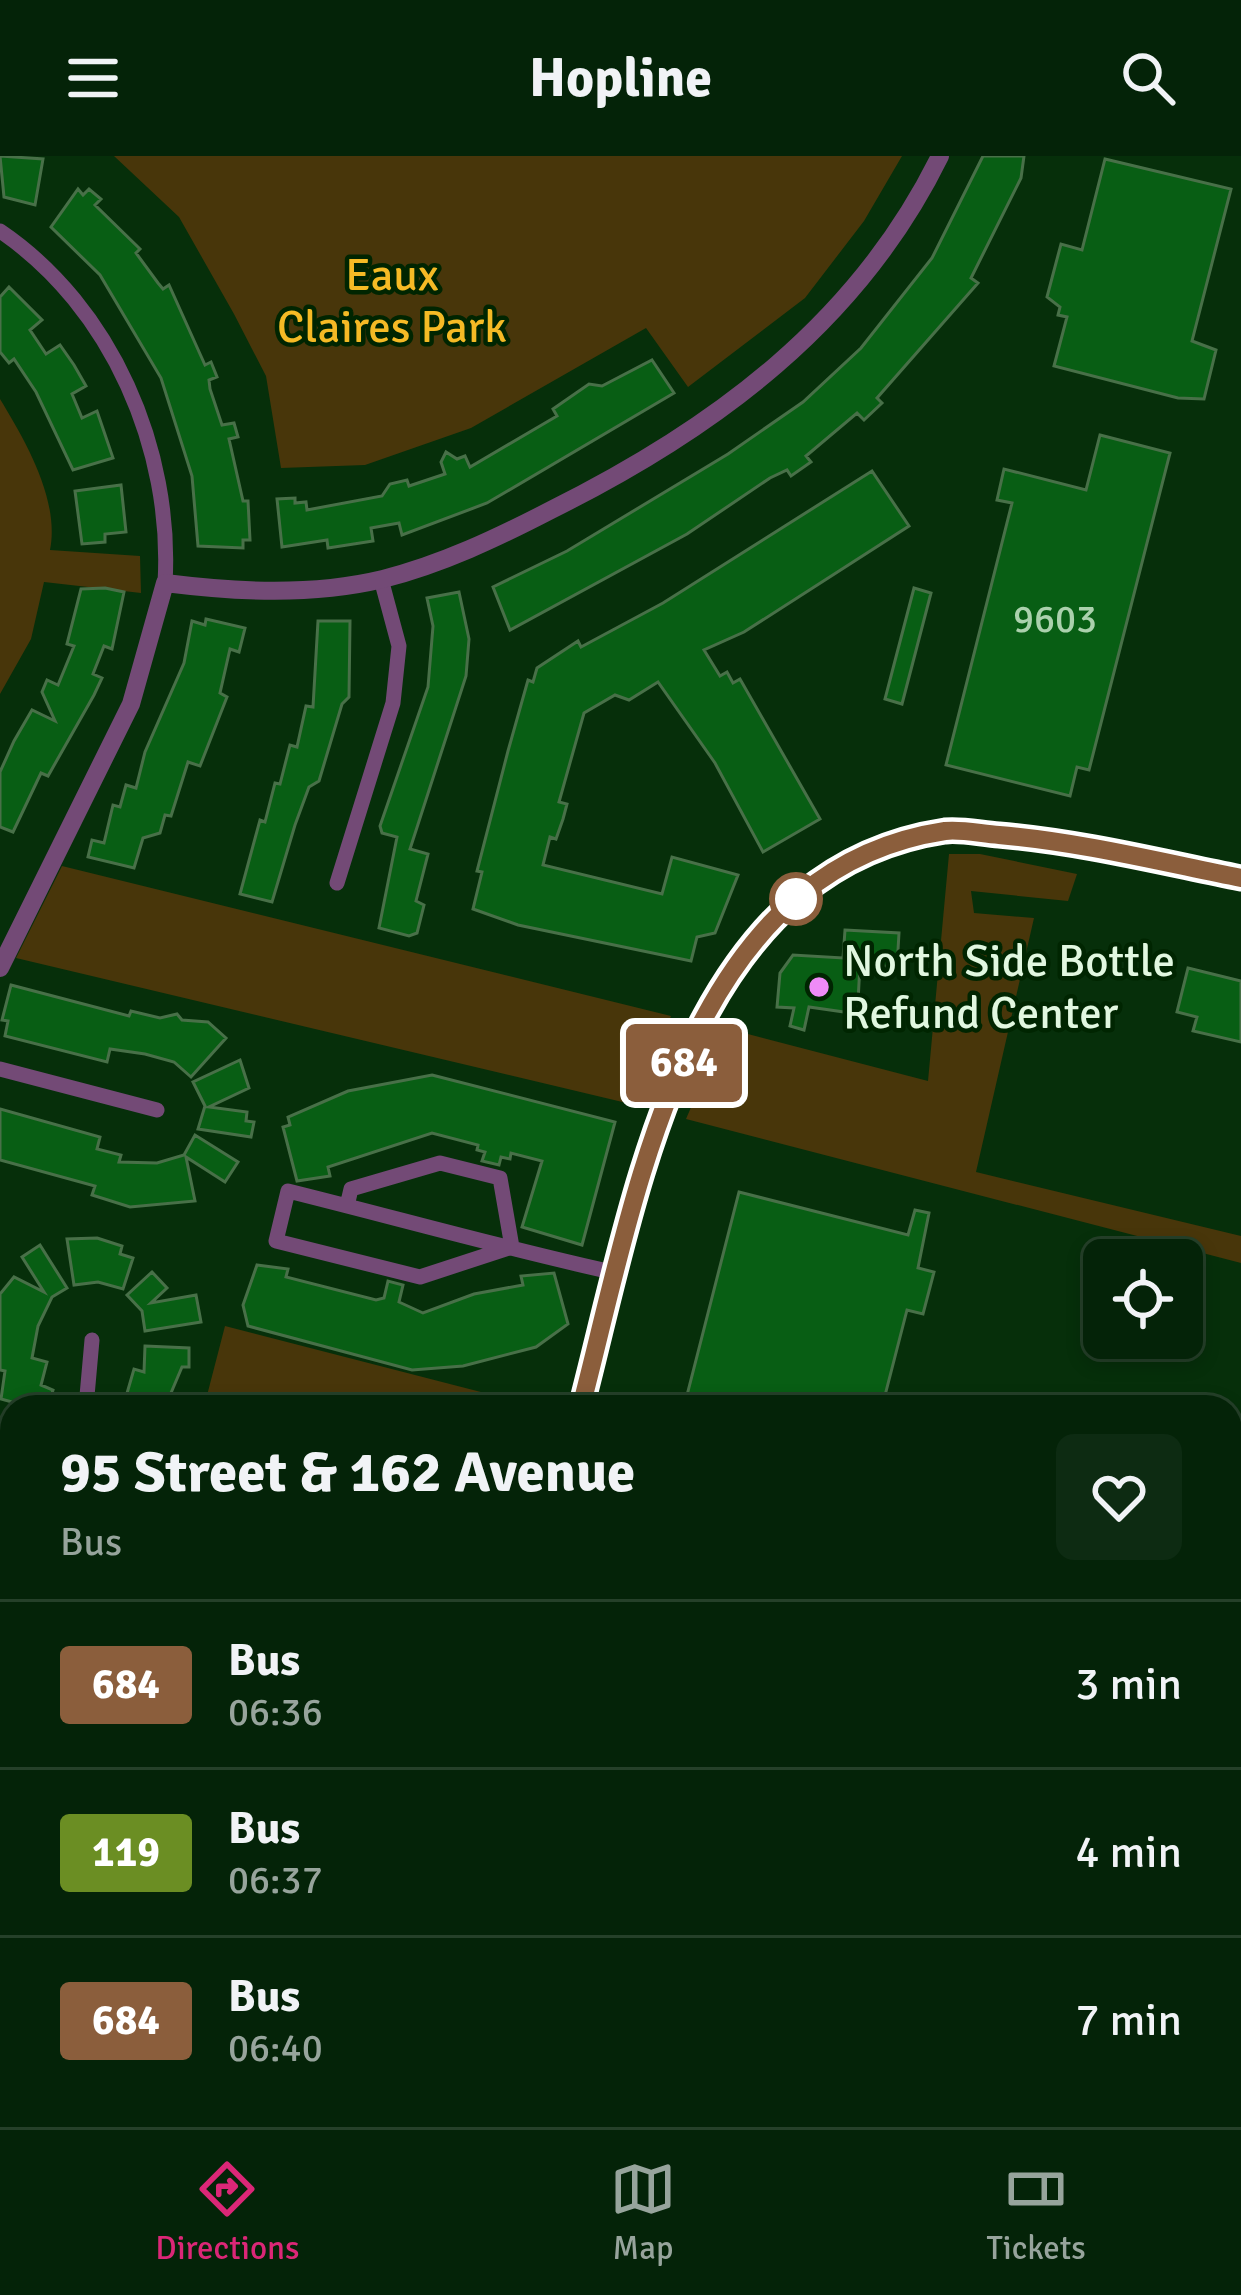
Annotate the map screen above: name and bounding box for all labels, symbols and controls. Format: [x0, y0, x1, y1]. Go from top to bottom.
icon: menu [60, 45, 126, 111]
text: Hopline [529, 45, 712, 112]
icon: search [1115, 45, 1181, 111]
park label: Eaux Claires Park [277, 248, 507, 355]
house number: 9603 [1013, 595, 1097, 643]
unlabelled marker [771, 874, 821, 924]
place label: North Side Bottle Refund Center [843, 934, 1175, 1041]
marker: North Side Bottle Refund Center [806, 974, 832, 1000]
line badge: 684 [615, 1024, 753, 1102]
text: 684 [650, 1037, 718, 1088]
map controls [1083, 1239, 1203, 1359]
button: locate [1083, 1239, 1203, 1359]
button: heart [1056, 1434, 1182, 1560]
text: 95 Street & 162 Avenue [60, 1437, 635, 1508]
text: Bus [60, 1518, 122, 1566]
text: Bus [228, 1633, 300, 1688]
text: 3 min [1075, 1657, 1182, 1712]
text: 684 [92, 1659, 160, 1710]
text: 06:36 [228, 1688, 323, 1736]
text: Bus [228, 1801, 300, 1856]
text: 4 min [1075, 1825, 1182, 1880]
text: 119 [92, 1827, 160, 1878]
text: 06:37 [228, 1856, 323, 1904]
text: Bus [228, 1969, 300, 2024]
text: 7 min [1075, 1993, 1182, 2048]
text: 684 [92, 1995, 160, 2046]
text: 06:40 [228, 2024, 323, 2072]
tab: Directions [155, 2156, 300, 2269]
tab: Map [610, 2156, 676, 2269]
tab: Tickets [987, 2156, 1086, 2269]

